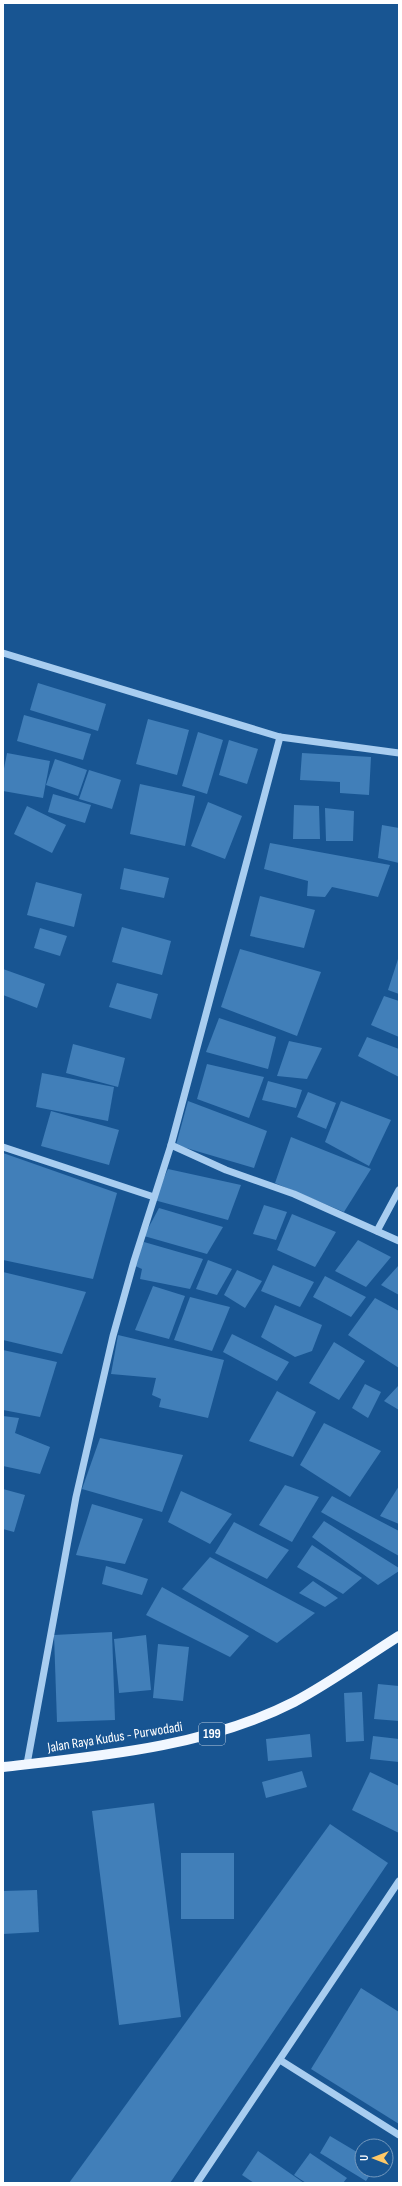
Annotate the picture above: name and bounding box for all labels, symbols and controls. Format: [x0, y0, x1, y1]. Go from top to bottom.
street label: Jalan Raya Kudus - Purwodadi [45, 1718, 184, 1756]
road number: 199 [199, 1723, 225, 1745]
north arrow [354, 2138, 394, 2178]
text: U [358, 2155, 371, 2161]

